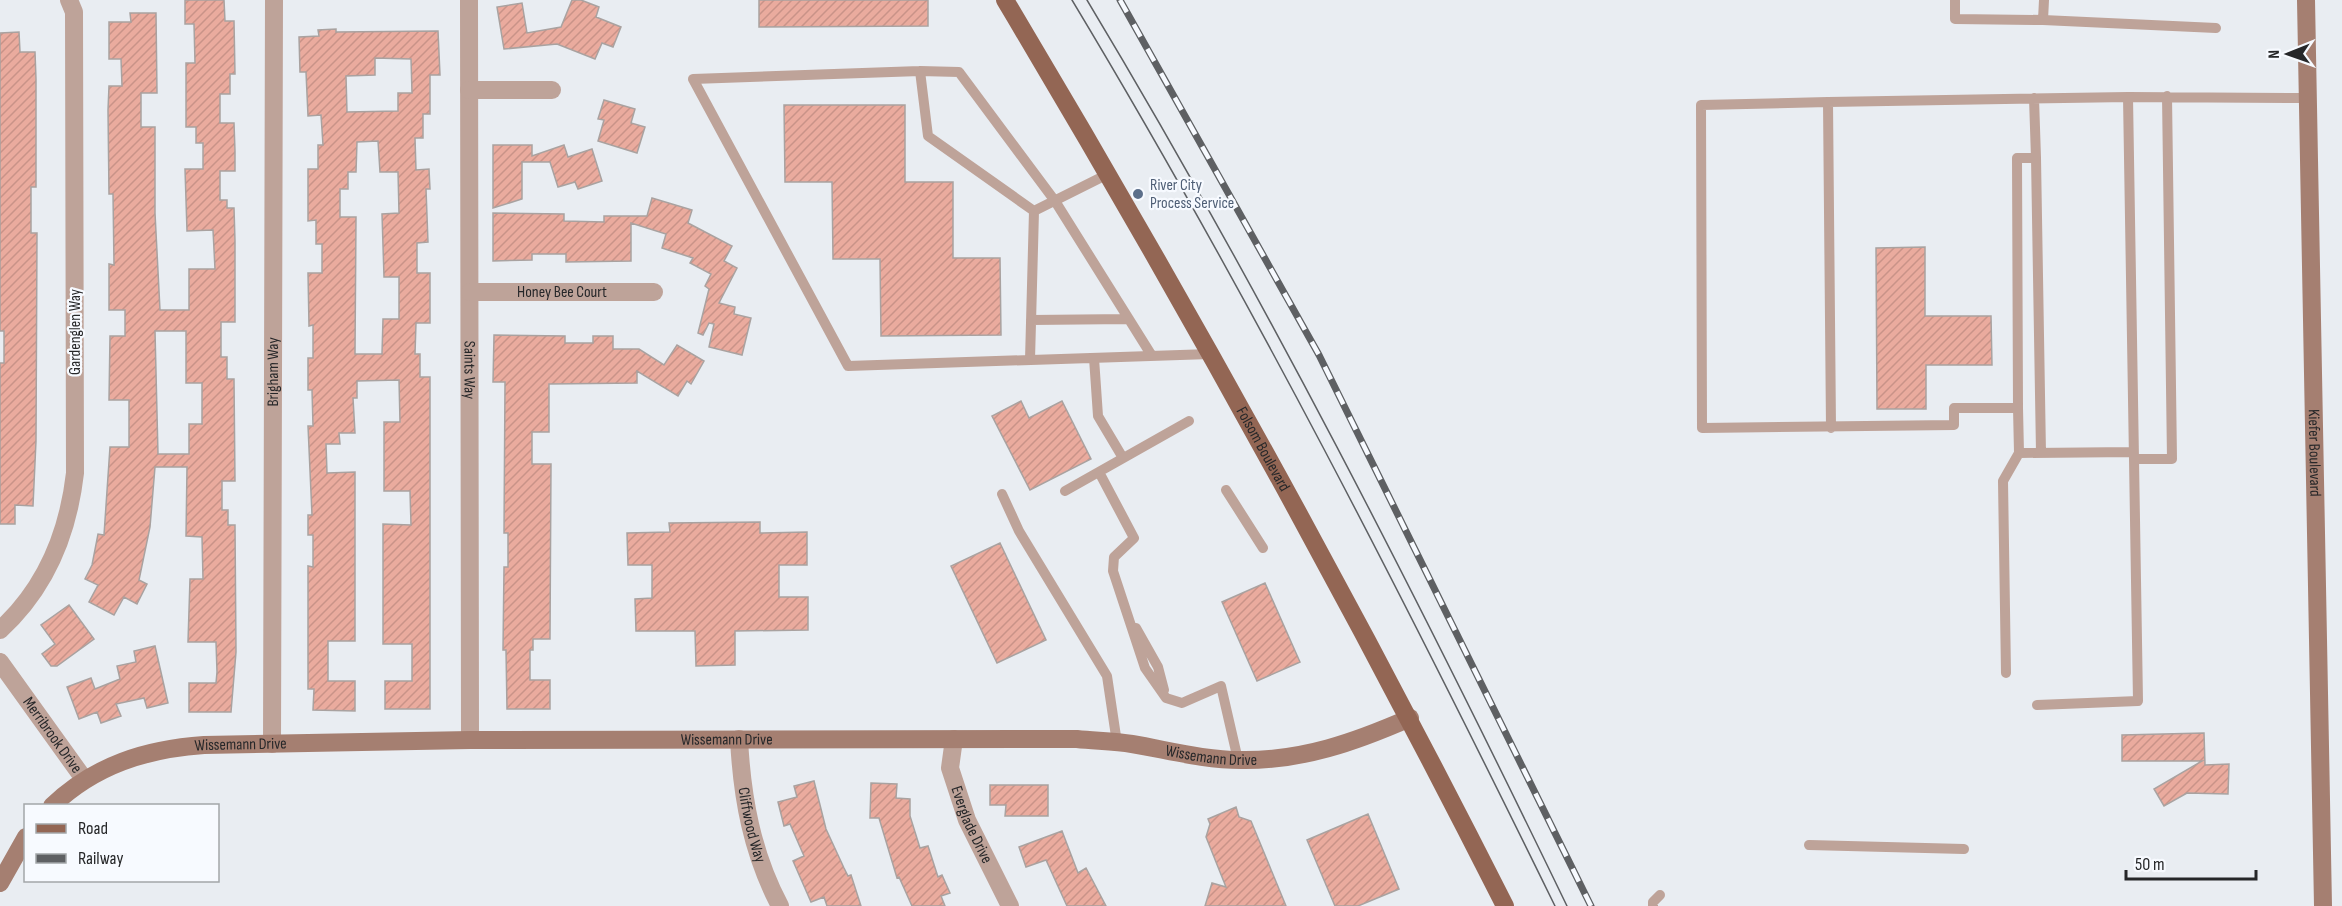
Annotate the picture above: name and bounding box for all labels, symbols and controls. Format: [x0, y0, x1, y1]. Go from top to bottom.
north arrow [2258, 24, 2318, 84]
text: N [2265, 50, 2284, 59]
place label: River City Process Service [1150, 176, 1234, 213]
marker: River City Process Service [1131, 187, 1145, 201]
street label: Honey Bee Court [517, 283, 607, 302]
street label: Gardenglen Way [66, 289, 85, 375]
street label: Brigham Way [263, 337, 283, 407]
street label: Saints Way [460, 341, 479, 399]
street label: Folsom Boulevard [1232, 403, 1294, 495]
street label: Kiefer Boulevard [2304, 409, 2325, 497]
street label: Merribrook Drive [19, 693, 86, 777]
street label: Wissemann Drive [681, 730, 773, 749]
street label: Wissemann Drive [194, 734, 287, 755]
street label: Wissemann Drive [1164, 741, 1257, 770]
street label: Everglade Drive [947, 784, 997, 867]
street label: Cliffwood Way [734, 786, 770, 865]
legend [24, 804, 219, 882]
text: Road [78, 818, 108, 839]
scale bar [2126, 843, 2256, 881]
text: Railway [78, 848, 123, 869]
text: 50 m [2135, 854, 2165, 875]

